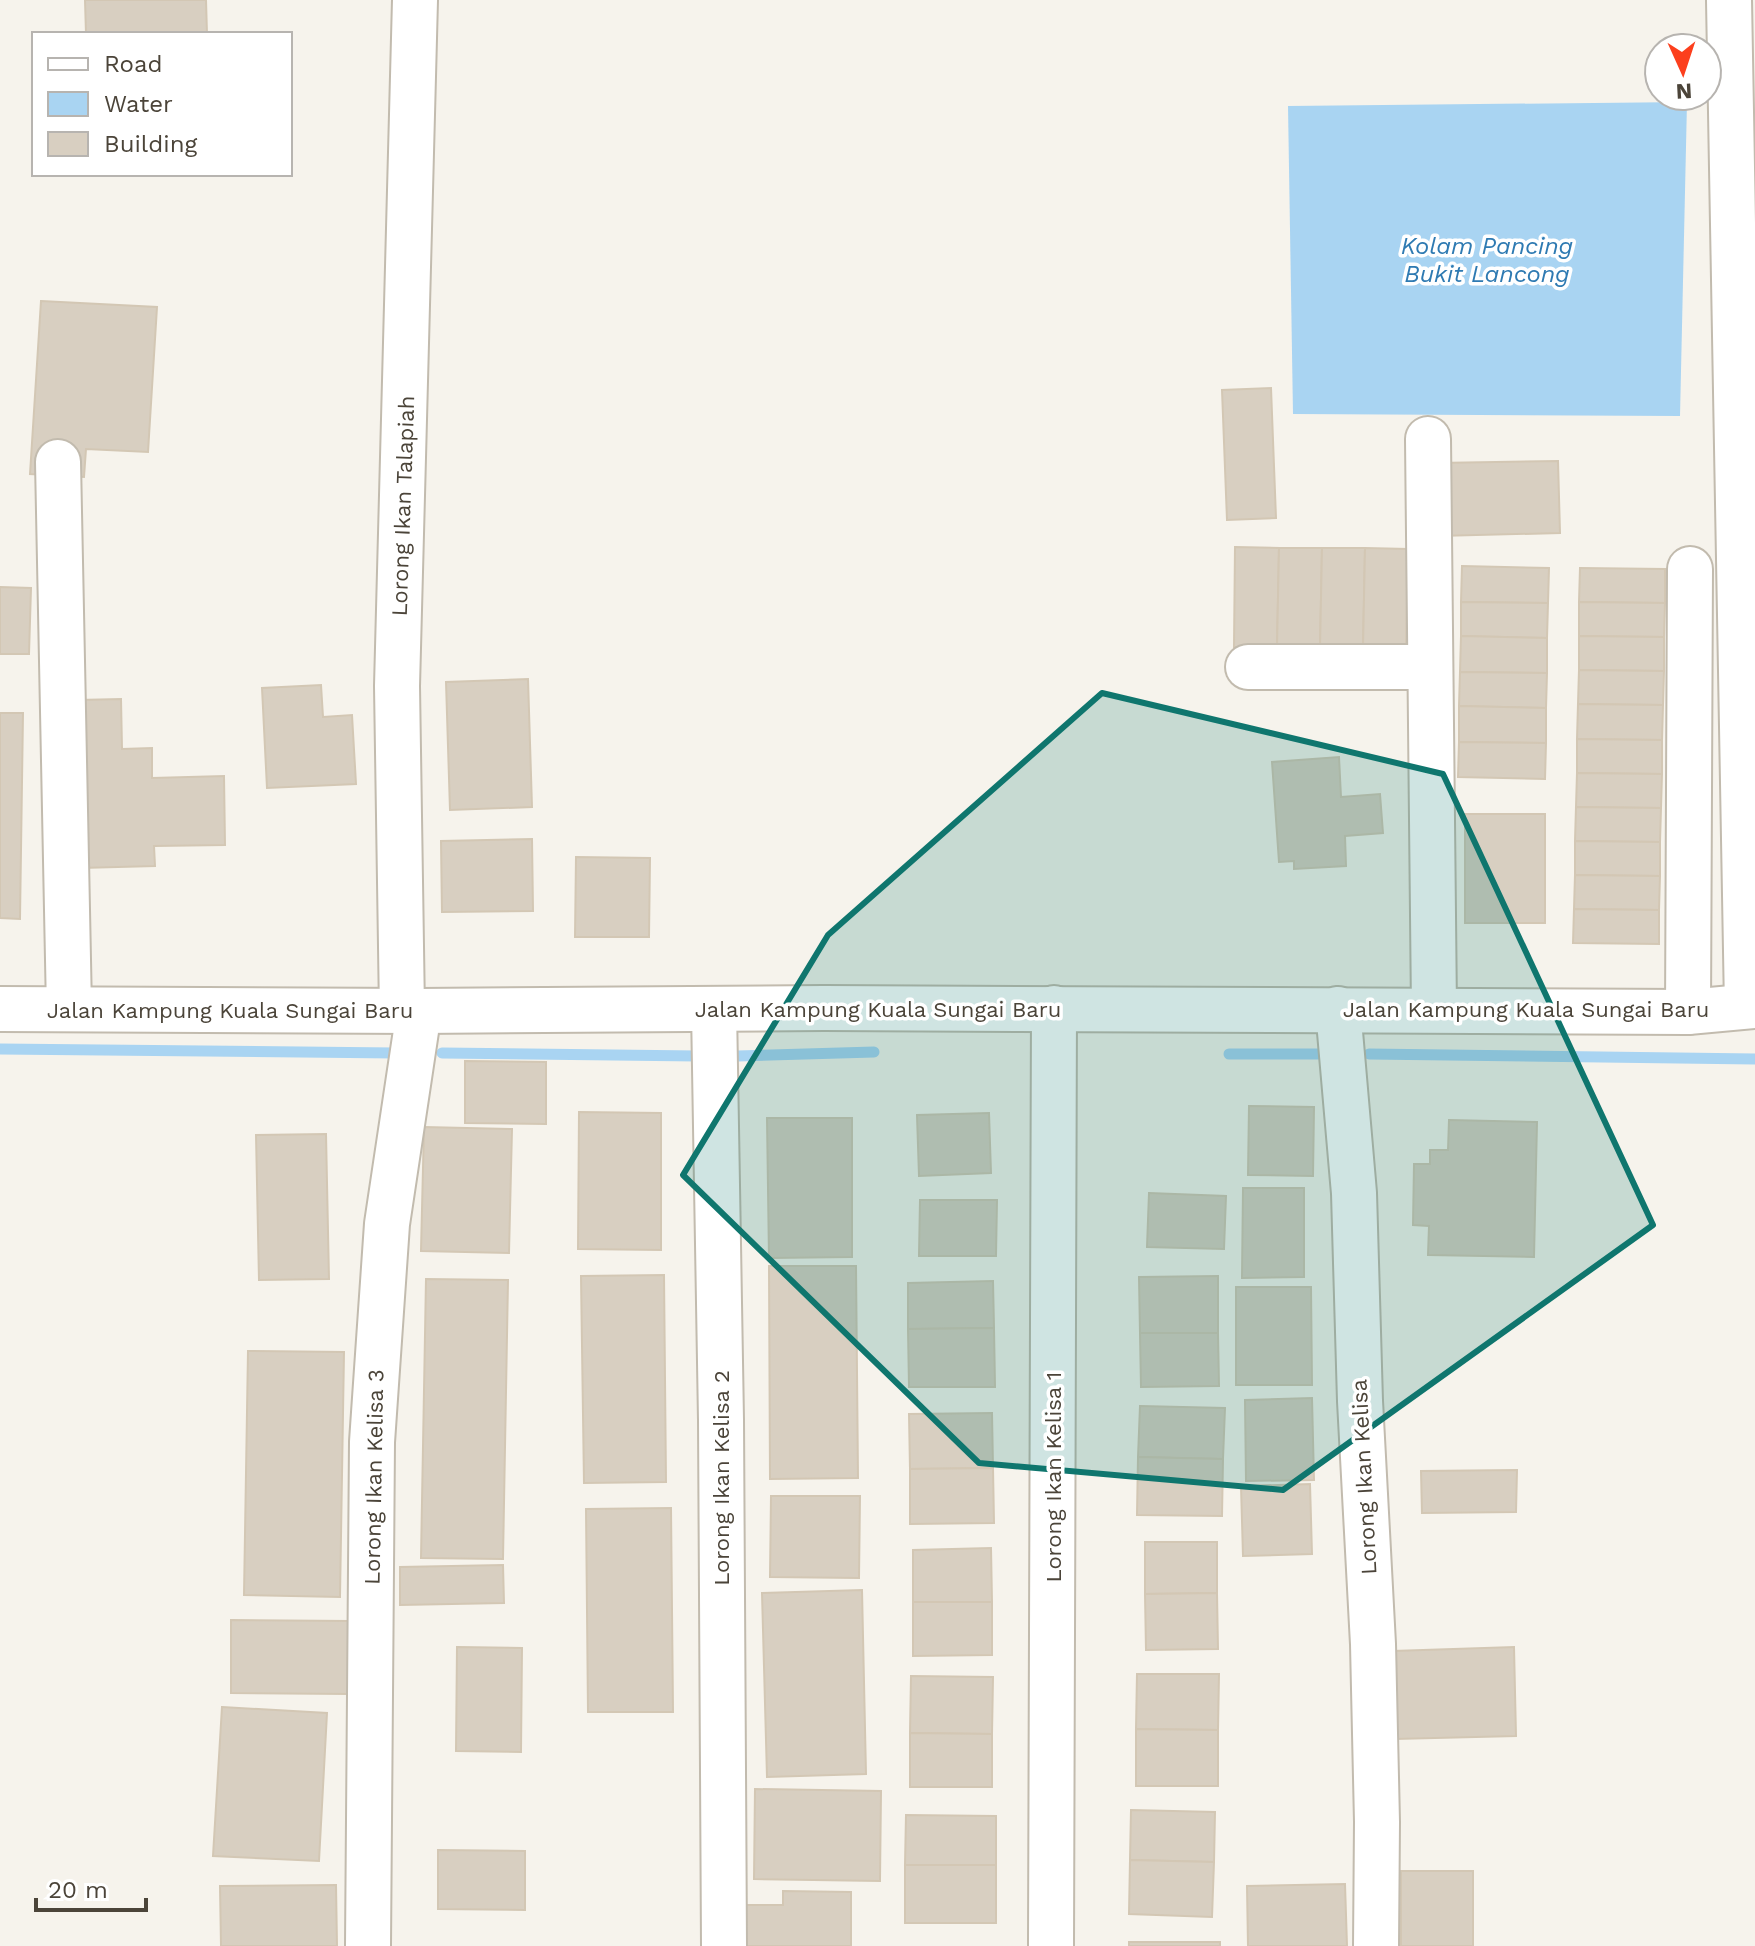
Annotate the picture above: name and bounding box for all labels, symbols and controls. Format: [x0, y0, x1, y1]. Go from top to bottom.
legend [32, 32, 292, 176]
north arrow [1643, 32, 1723, 112]
text: Road [104, 50, 163, 78]
text: N [1675, 79, 1693, 104]
text: Water [104, 90, 173, 118]
text: Building [104, 130, 197, 158]
water label: Kolam Pancing Bukit Lancong [1401, 232, 1573, 288]
street label: Lorong Ikan Talapiah [387, 395, 419, 617]
street label: Jalan Kampung Kuala Sungai Baru [695, 997, 1061, 1022]
street label: Jalan Kampung Kuala Sungai Baru [1343, 997, 1709, 1022]
street label: Jalan Kampung Kuala Sungai Baru [47, 998, 413, 1023]
street label: Lorong Ikan Kelisa 3 [360, 1369, 388, 1585]
street label: Lorong Ikan Kelisa 2 [709, 1370, 734, 1586]
street label: Lorong Ikan Kelisa 1 [1041, 1372, 1066, 1582]
street label: Lorong Ikan Kelisa [1346, 1379, 1382, 1575]
scale bar [36, 1862, 146, 1912]
text: 20 m [48, 1876, 108, 1904]

